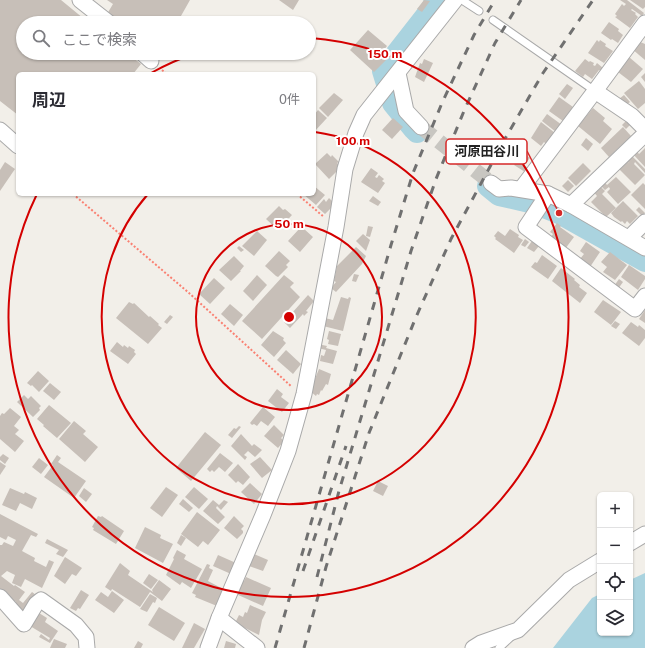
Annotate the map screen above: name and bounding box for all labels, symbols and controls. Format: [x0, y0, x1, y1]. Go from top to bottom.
search box [16, 16, 316, 60]
icon: search [30, 27, 52, 49]
text: ここで検索 [62, 31, 137, 48]
text: 150 m [368, 47, 402, 61]
text: 周辺 [32, 90, 66, 110]
text: 0件 [279, 92, 300, 107]
text: 100 m [336, 134, 370, 148]
callout: 河原田谷川 [446, 139, 527, 164]
text: 河原田谷川 [454, 144, 520, 159]
text: 50 m [274, 217, 304, 231]
centre of rings [282, 310, 296, 324]
map controls [597, 492, 633, 636]
button: + [597, 492, 633, 528]
button: − [597, 528, 633, 564]
button: locate [597, 564, 633, 600]
button: layers [597, 600, 633, 636]

